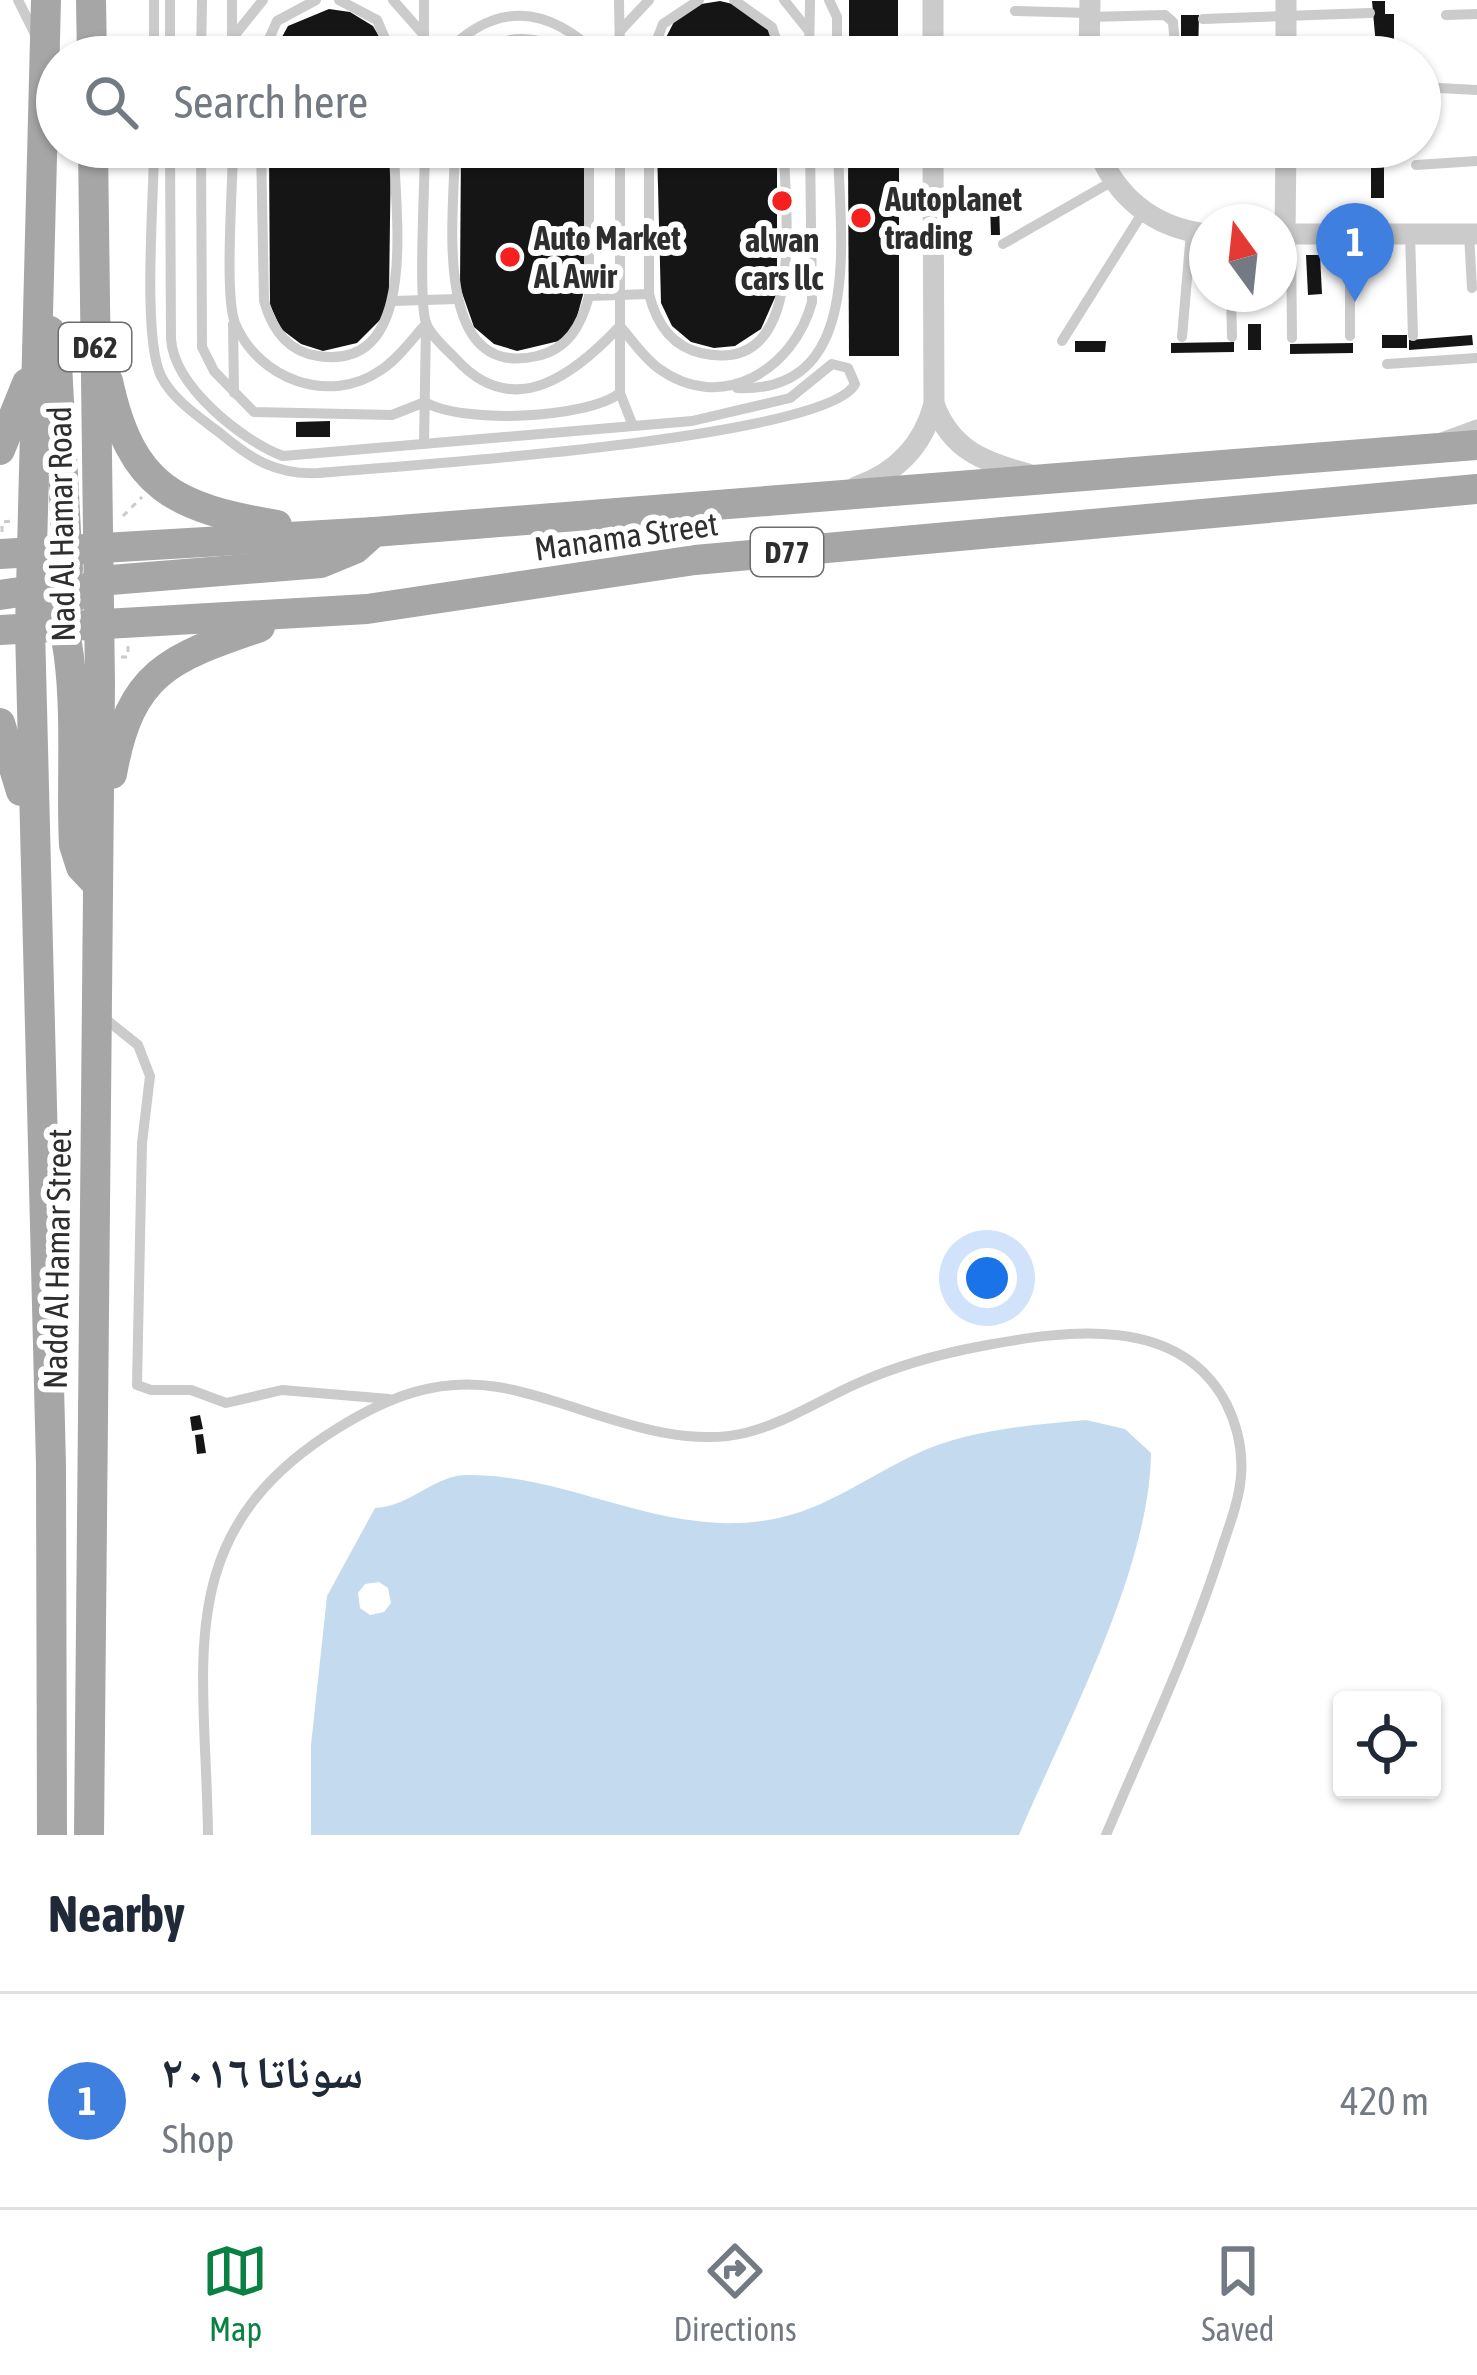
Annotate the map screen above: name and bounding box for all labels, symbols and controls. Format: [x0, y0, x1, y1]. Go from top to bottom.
search box [36, 36, 1441, 168]
icon: search [78, 69, 144, 135]
text: Search here [174, 76, 368, 128]
place label: Autoplanet trading [884, 180, 1023, 256]
marker: alwan cars llc [769, 188, 795, 214]
pin: 1 [1316, 203, 1394, 302]
north arrow [1189, 204, 1297, 312]
marker: Autoplanet trading [848, 205, 874, 231]
place label: Auto Market Al Awir [533, 219, 681, 295]
place label: alwan cars llc [741, 221, 824, 297]
marker: Auto Market Al Awir [497, 244, 523, 270]
road number: D62 [59, 323, 131, 371]
street label: Nad Al Hamar Road [40, 406, 82, 642]
street label: Manama Street [532, 504, 720, 568]
road number: D77 [751, 528, 823, 576]
street label: Nadd Al Hamar Street [36, 1129, 78, 1389]
your location [957, 1248, 1017, 1308]
map controls [1333, 1691, 1441, 1799]
button: locate [1333, 1691, 1441, 1799]
text: Nearby [48, 1884, 185, 1943]
text: سوناتا ٢٠١٦ [162, 2046, 363, 2098]
text: 1 [78, 2079, 96, 2123]
text: 420 m [1341, 2079, 1429, 2123]
text: Shop [162, 2117, 234, 2161]
tab: Map [202, 2238, 268, 2348]
tab: Directions [673, 2238, 797, 2348]
tab: Saved [1202, 2238, 1274, 2348]

